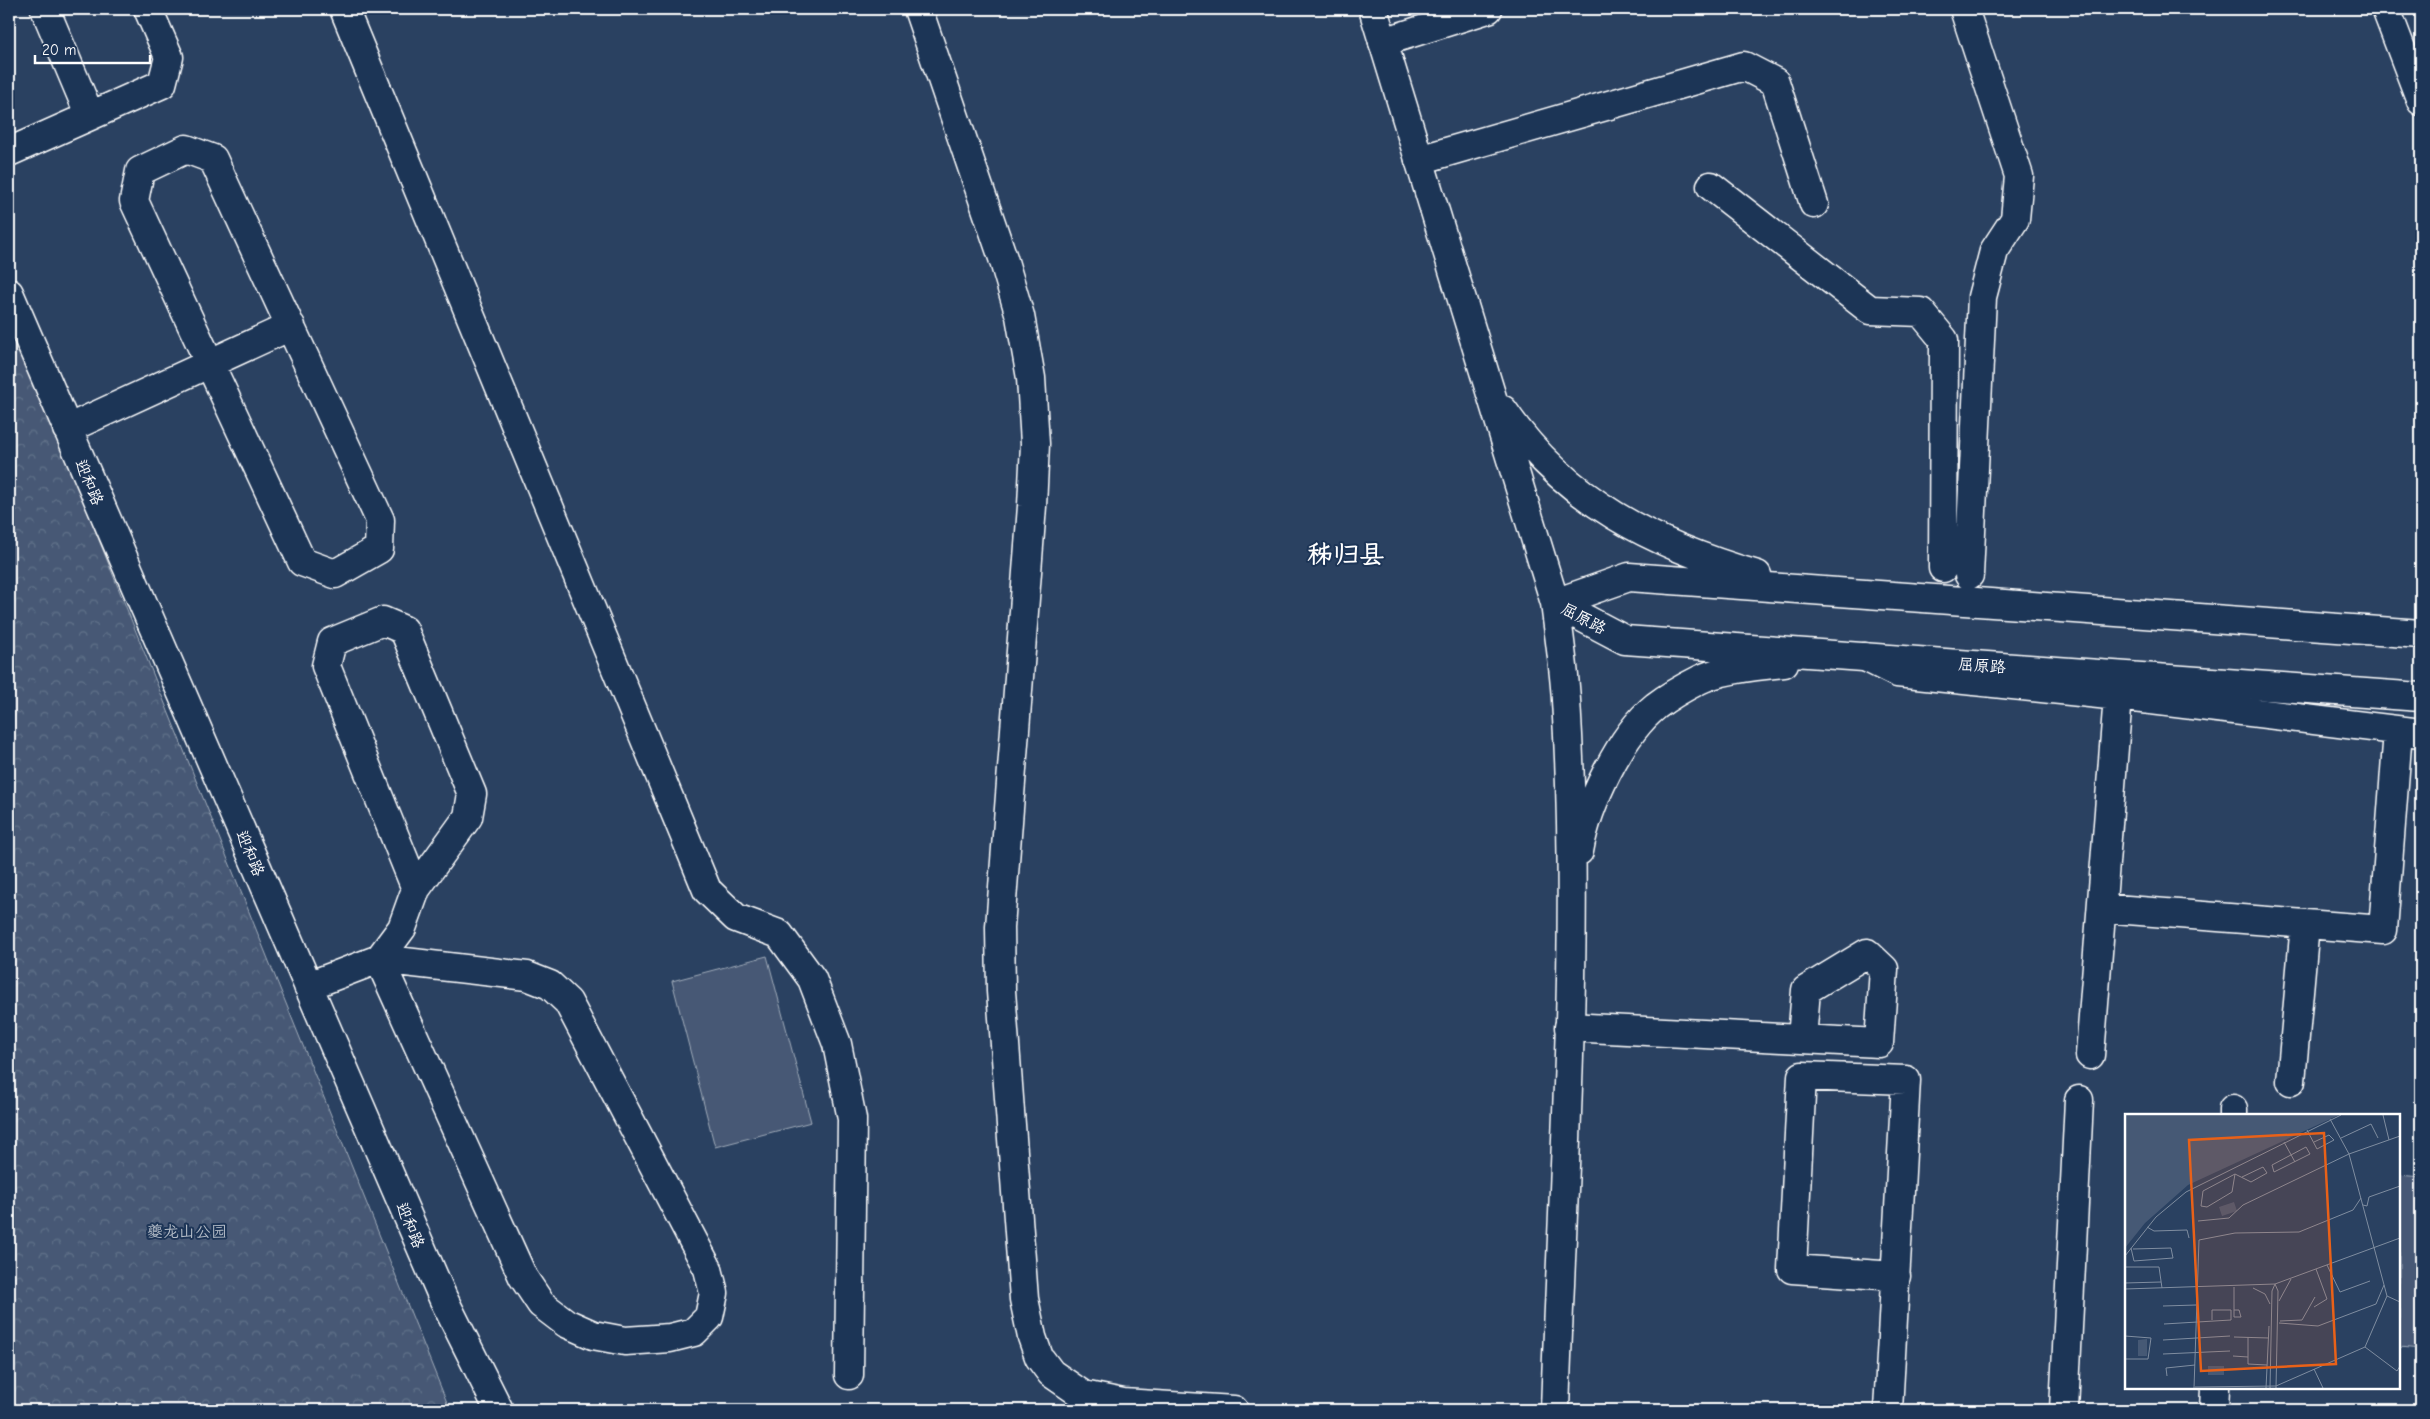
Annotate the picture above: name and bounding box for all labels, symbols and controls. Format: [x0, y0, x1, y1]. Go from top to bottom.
scale bar [35, 32, 150, 64]
text: 20 m [42, 41, 76, 59]
street label: 迎和路 [71, 457, 107, 508]
district label: 秭归县 [1307, 540, 1385, 570]
street label: 屈原路 [1558, 600, 1609, 638]
street label: 屈原路 [1957, 655, 2007, 677]
street label: 迎和路 [232, 828, 268, 879]
inset map [2125, 1114, 2400, 1389]
street label: 迎和路 [392, 1200, 428, 1251]
park label: 夔龙山公园 [147, 1223, 227, 1241]

